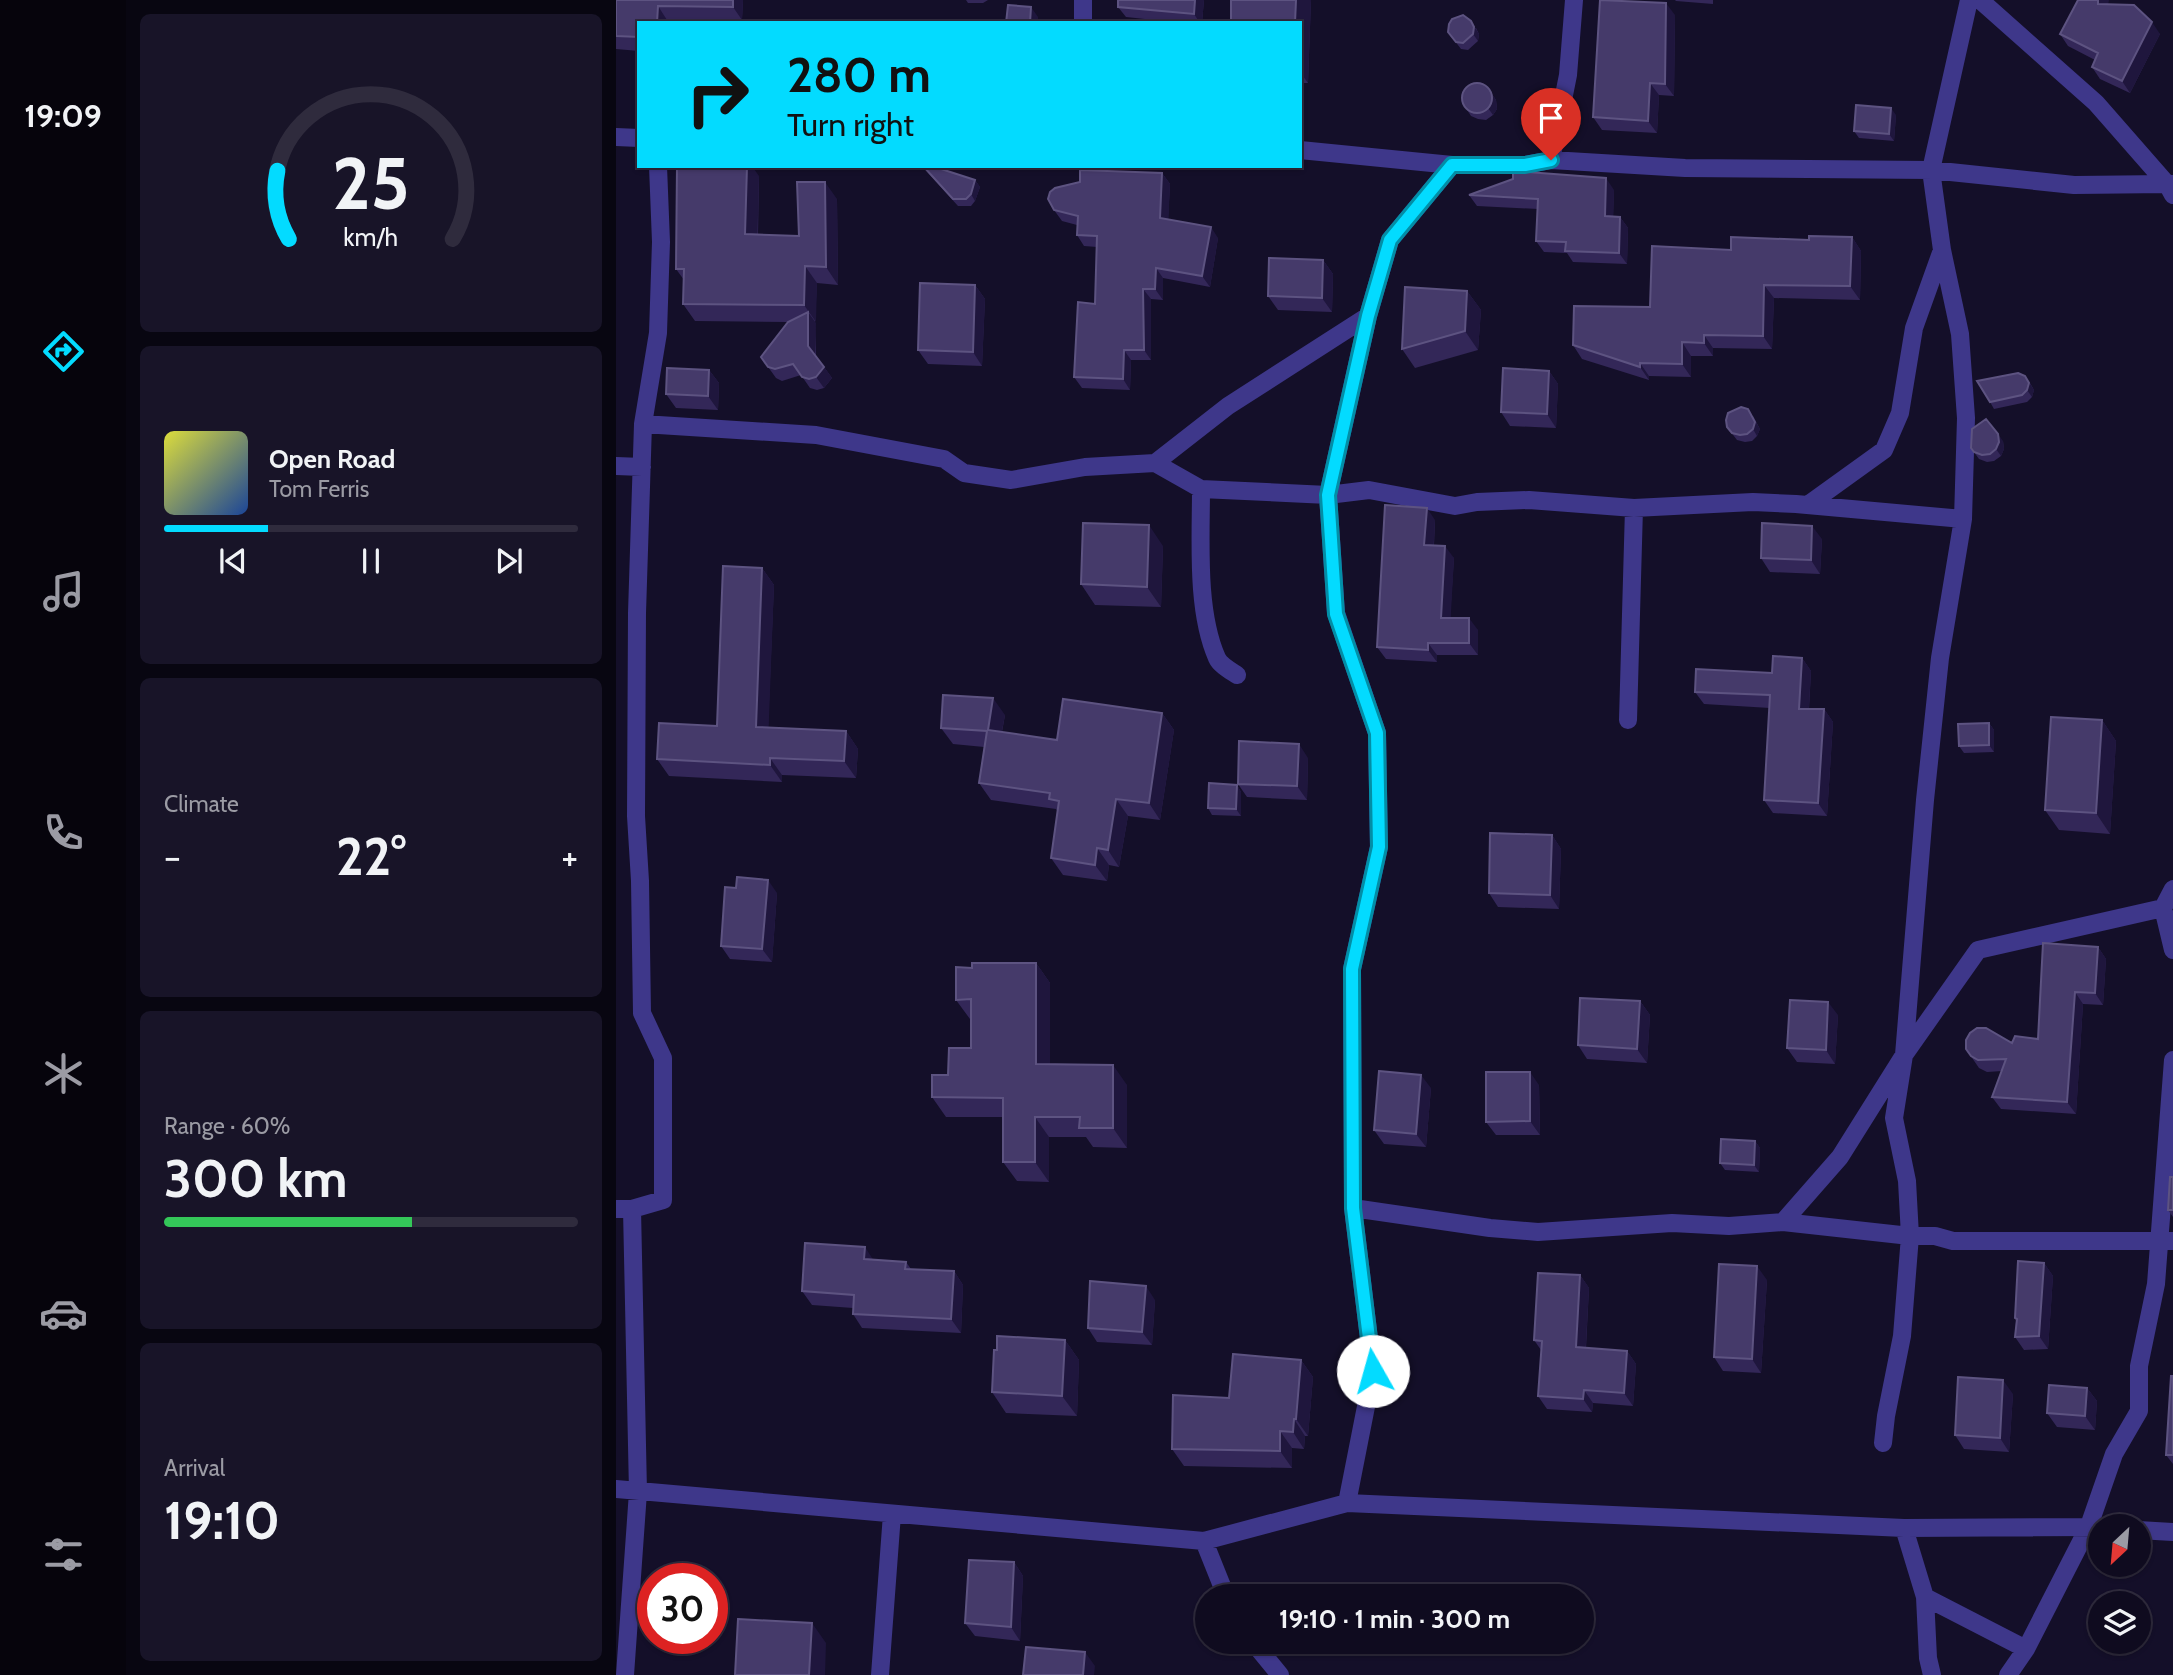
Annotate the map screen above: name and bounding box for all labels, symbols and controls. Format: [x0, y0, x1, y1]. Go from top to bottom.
text: 280 m [787, 45, 931, 104]
icon: right [672, 49, 763, 140]
pin [1521, 88, 1581, 160]
text: 19:09 [24, 96, 102, 135]
icon: arrive [1532, 99, 1570, 137]
text: Turn right [787, 105, 914, 144]
text: 25 [332, 139, 410, 227]
text: km/h [344, 222, 398, 252]
icon: directions [39, 327, 88, 376]
text: Open Road [269, 443, 395, 475]
text: Tom Ferris [269, 475, 369, 503]
icon: previous [214, 542, 252, 580]
icon: pause [352, 542, 390, 580]
icon: next [490, 542, 528, 580]
icon: music [39, 567, 88, 616]
text: Climate [164, 790, 239, 818]
icon: phone [39, 808, 88, 857]
text: 22° [336, 825, 406, 888]
text: − [164, 833, 181, 880]
text: + [561, 833, 578, 880]
icon: climate [39, 1049, 88, 1098]
text: Range · 60% [164, 1112, 291, 1140]
text: 300 km [164, 1147, 348, 1210]
icon: car [39, 1289, 88, 1338]
position arrow [1336, 1334, 1410, 1408]
text: Arrival [164, 1454, 225, 1482]
text: 19:10 [164, 1489, 280, 1552]
north arrow [2088, 1514, 2151, 1577]
map controls [2088, 1514, 2151, 1654]
icon: filters [39, 1530, 88, 1579]
speed limit sign: 30 [637, 1563, 728, 1654]
button: layers [2088, 1591, 2151, 1654]
text: 19:10 · 1 min · 300 m [1279, 1603, 1510, 1635]

